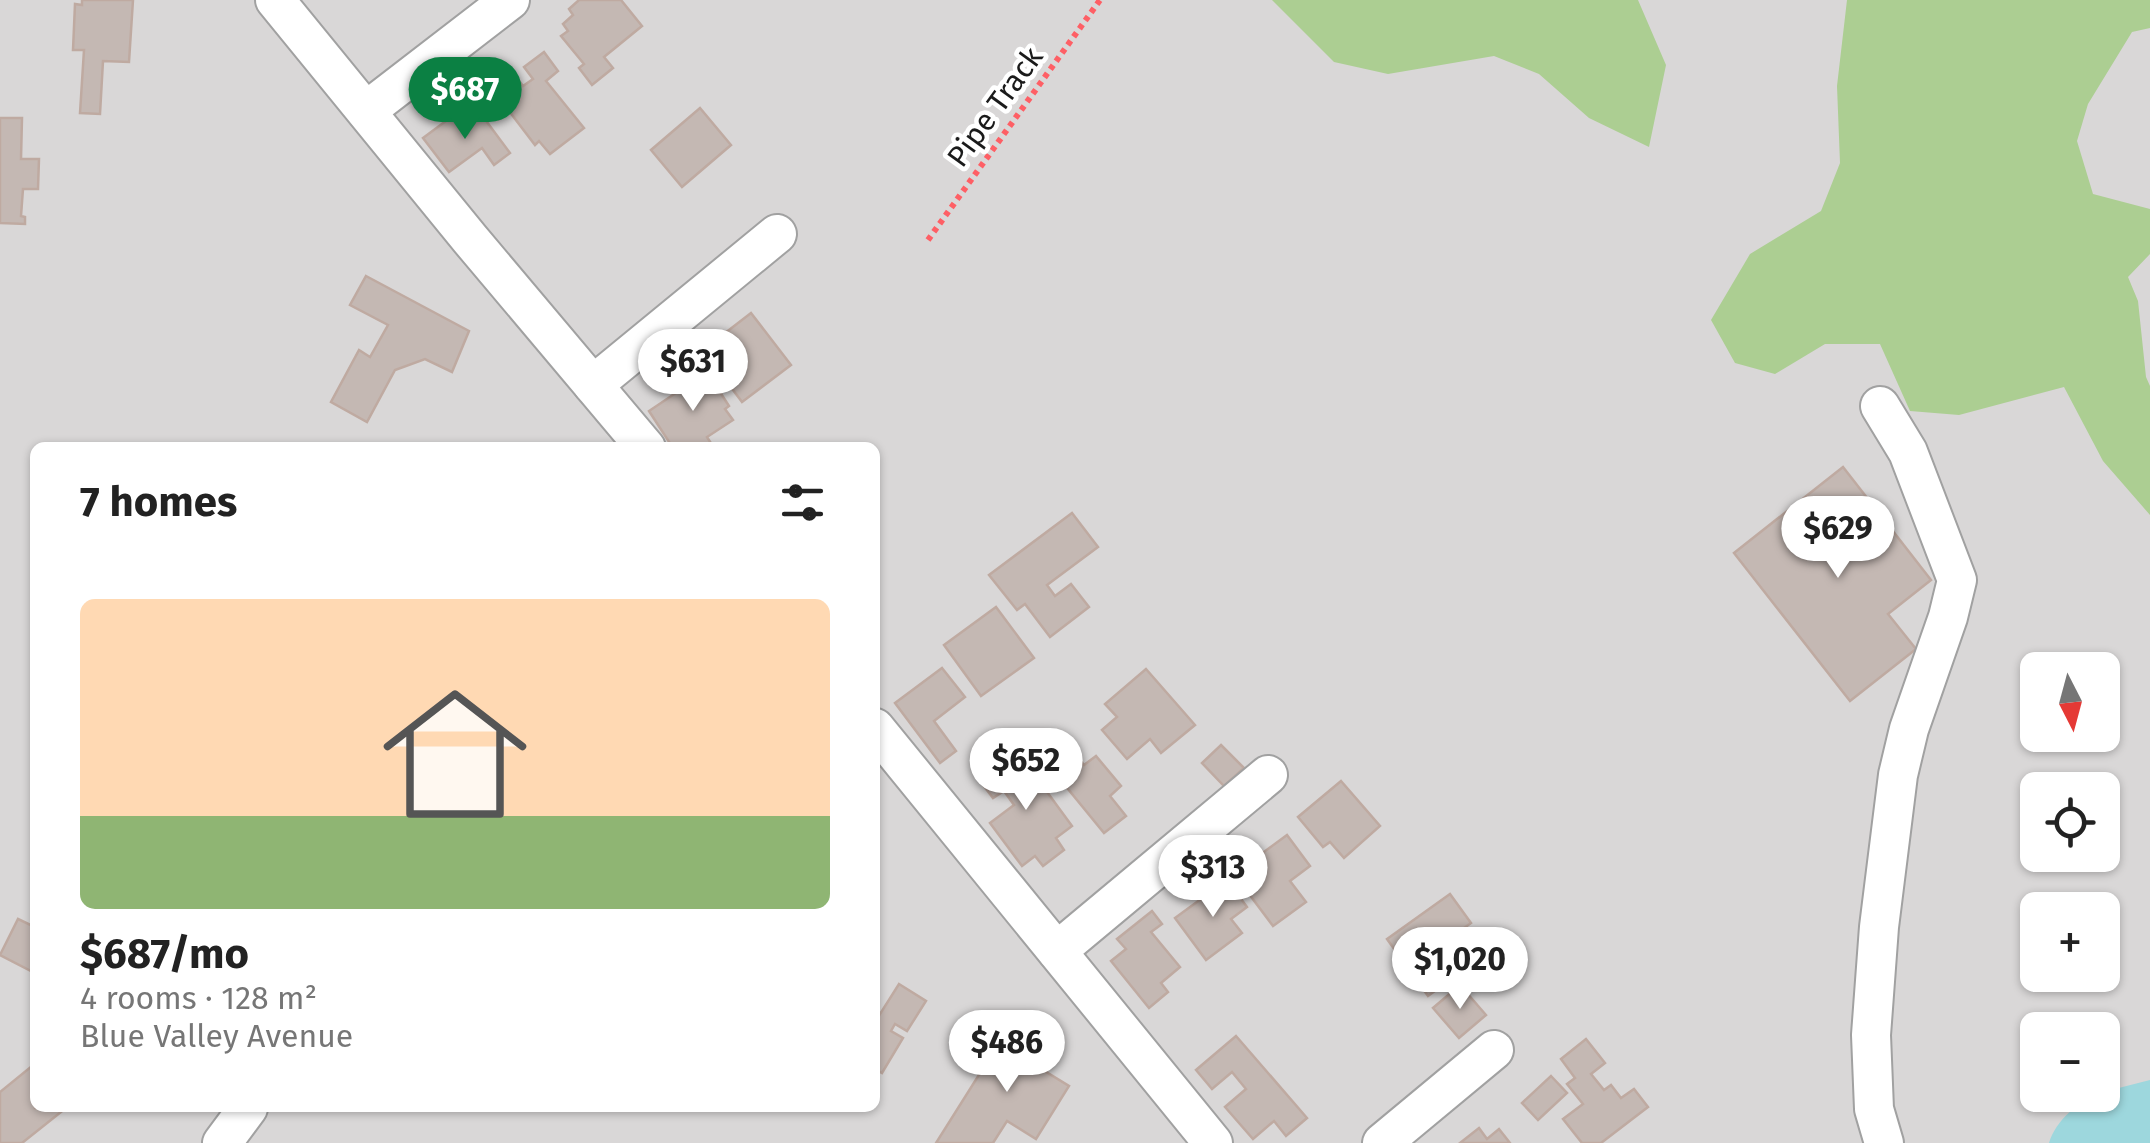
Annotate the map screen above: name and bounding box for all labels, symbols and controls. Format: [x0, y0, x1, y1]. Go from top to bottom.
street label: Pipe Track [940, 40, 1051, 174]
pin: $687 [406, 57, 524, 142]
text: $687 [431, 70, 499, 108]
pin: $631 [634, 329, 752, 414]
text: $631 [660, 342, 726, 380]
icon: filters [775, 475, 830, 530]
text: 7 homes [80, 477, 237, 527]
pin: $629 [1779, 496, 1897, 581]
text: $629 [1803, 509, 1873, 547]
north arrow [2020, 652, 2120, 752]
map controls [2020, 652, 2120, 1112]
icon: home [365, 664, 545, 844]
pin: $652 [967, 728, 1085, 813]
text: $652 [992, 741, 1060, 779]
button: locate [2020, 772, 2120, 872]
pin: $313 [1154, 835, 1272, 920]
text: $313 [1181, 848, 1246, 886]
button: + [2020, 892, 2120, 992]
pin: $1,020 [1379, 927, 1541, 1012]
text: $687/mo [80, 929, 249, 979]
text: $1,020 [1414, 940, 1506, 978]
text: 4 rooms · 128 m² [80, 979, 317, 1017]
pin: $486 [948, 1010, 1066, 1095]
button: − [2020, 1012, 2120, 1112]
text: Blue Valley Avenue [80, 1017, 353, 1055]
text: $486 [971, 1023, 1043, 1061]

